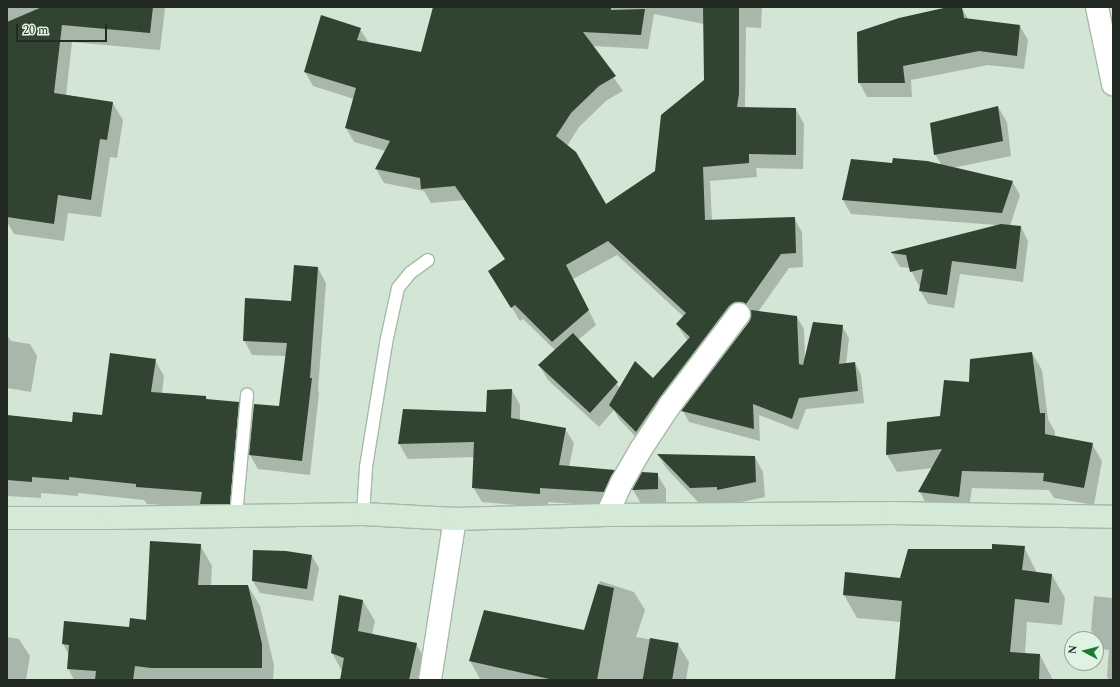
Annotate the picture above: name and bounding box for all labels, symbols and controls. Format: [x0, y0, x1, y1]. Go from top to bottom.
scale bar [18, 16, 109, 42]
text: 20 m [23, 21, 48, 40]
north arrow [1064, 631, 1104, 671]
text: N [1064, 644, 1082, 655]

